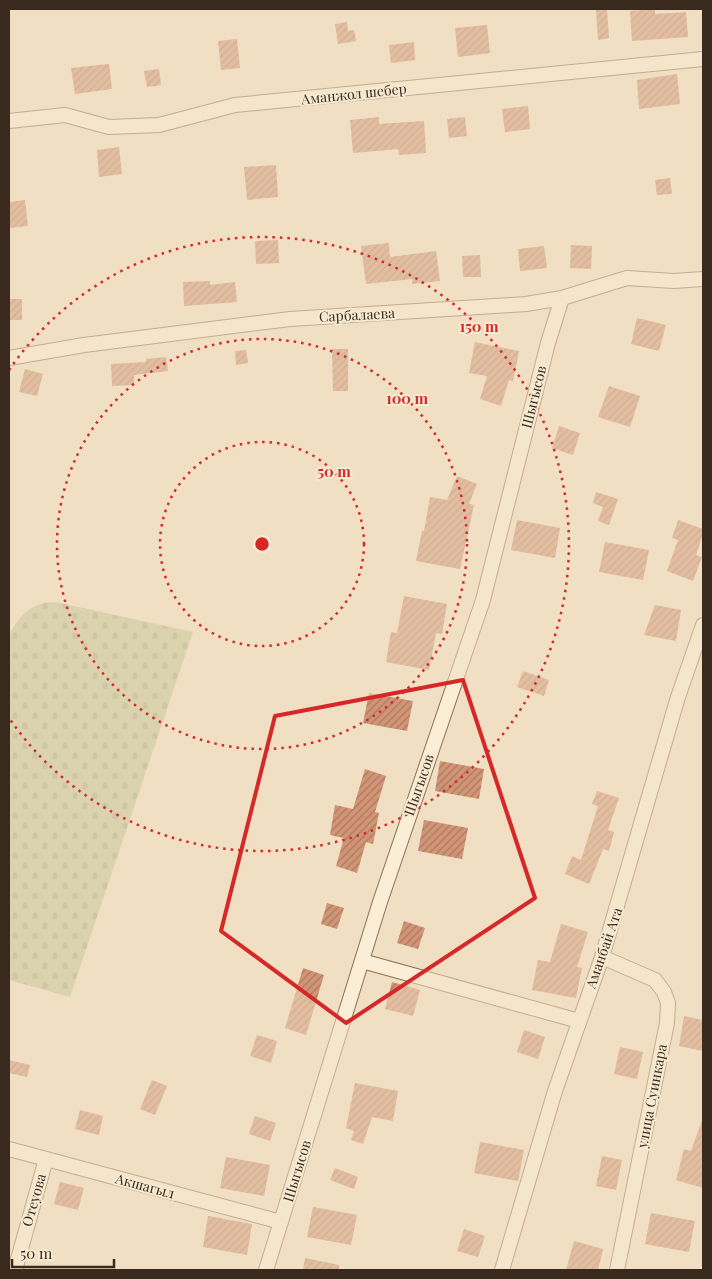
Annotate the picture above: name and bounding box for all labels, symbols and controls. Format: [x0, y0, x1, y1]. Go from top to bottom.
street label: Аманжол шебер [299, 79, 408, 109]
street label: Сарбалаева [318, 303, 396, 326]
text: 150 m [459, 316, 499, 336]
street label: Шыгысов [517, 363, 551, 430]
text: 100 m [386, 388, 429, 408]
text: 50 m [317, 461, 351, 481]
centre of rings [253, 535, 271, 553]
street label: Шыгысов [399, 751, 438, 818]
street label: Аманбай Ата [580, 905, 626, 992]
street label: улица Суинкара [632, 1042, 671, 1150]
street label: Шыгысов [278, 1137, 315, 1204]
street label: Акшагыл [112, 1168, 177, 1203]
street label: Отеуова [17, 1171, 50, 1229]
scale bar [12, 1236, 115, 1268]
text: 50 m [20, 1243, 53, 1263]

